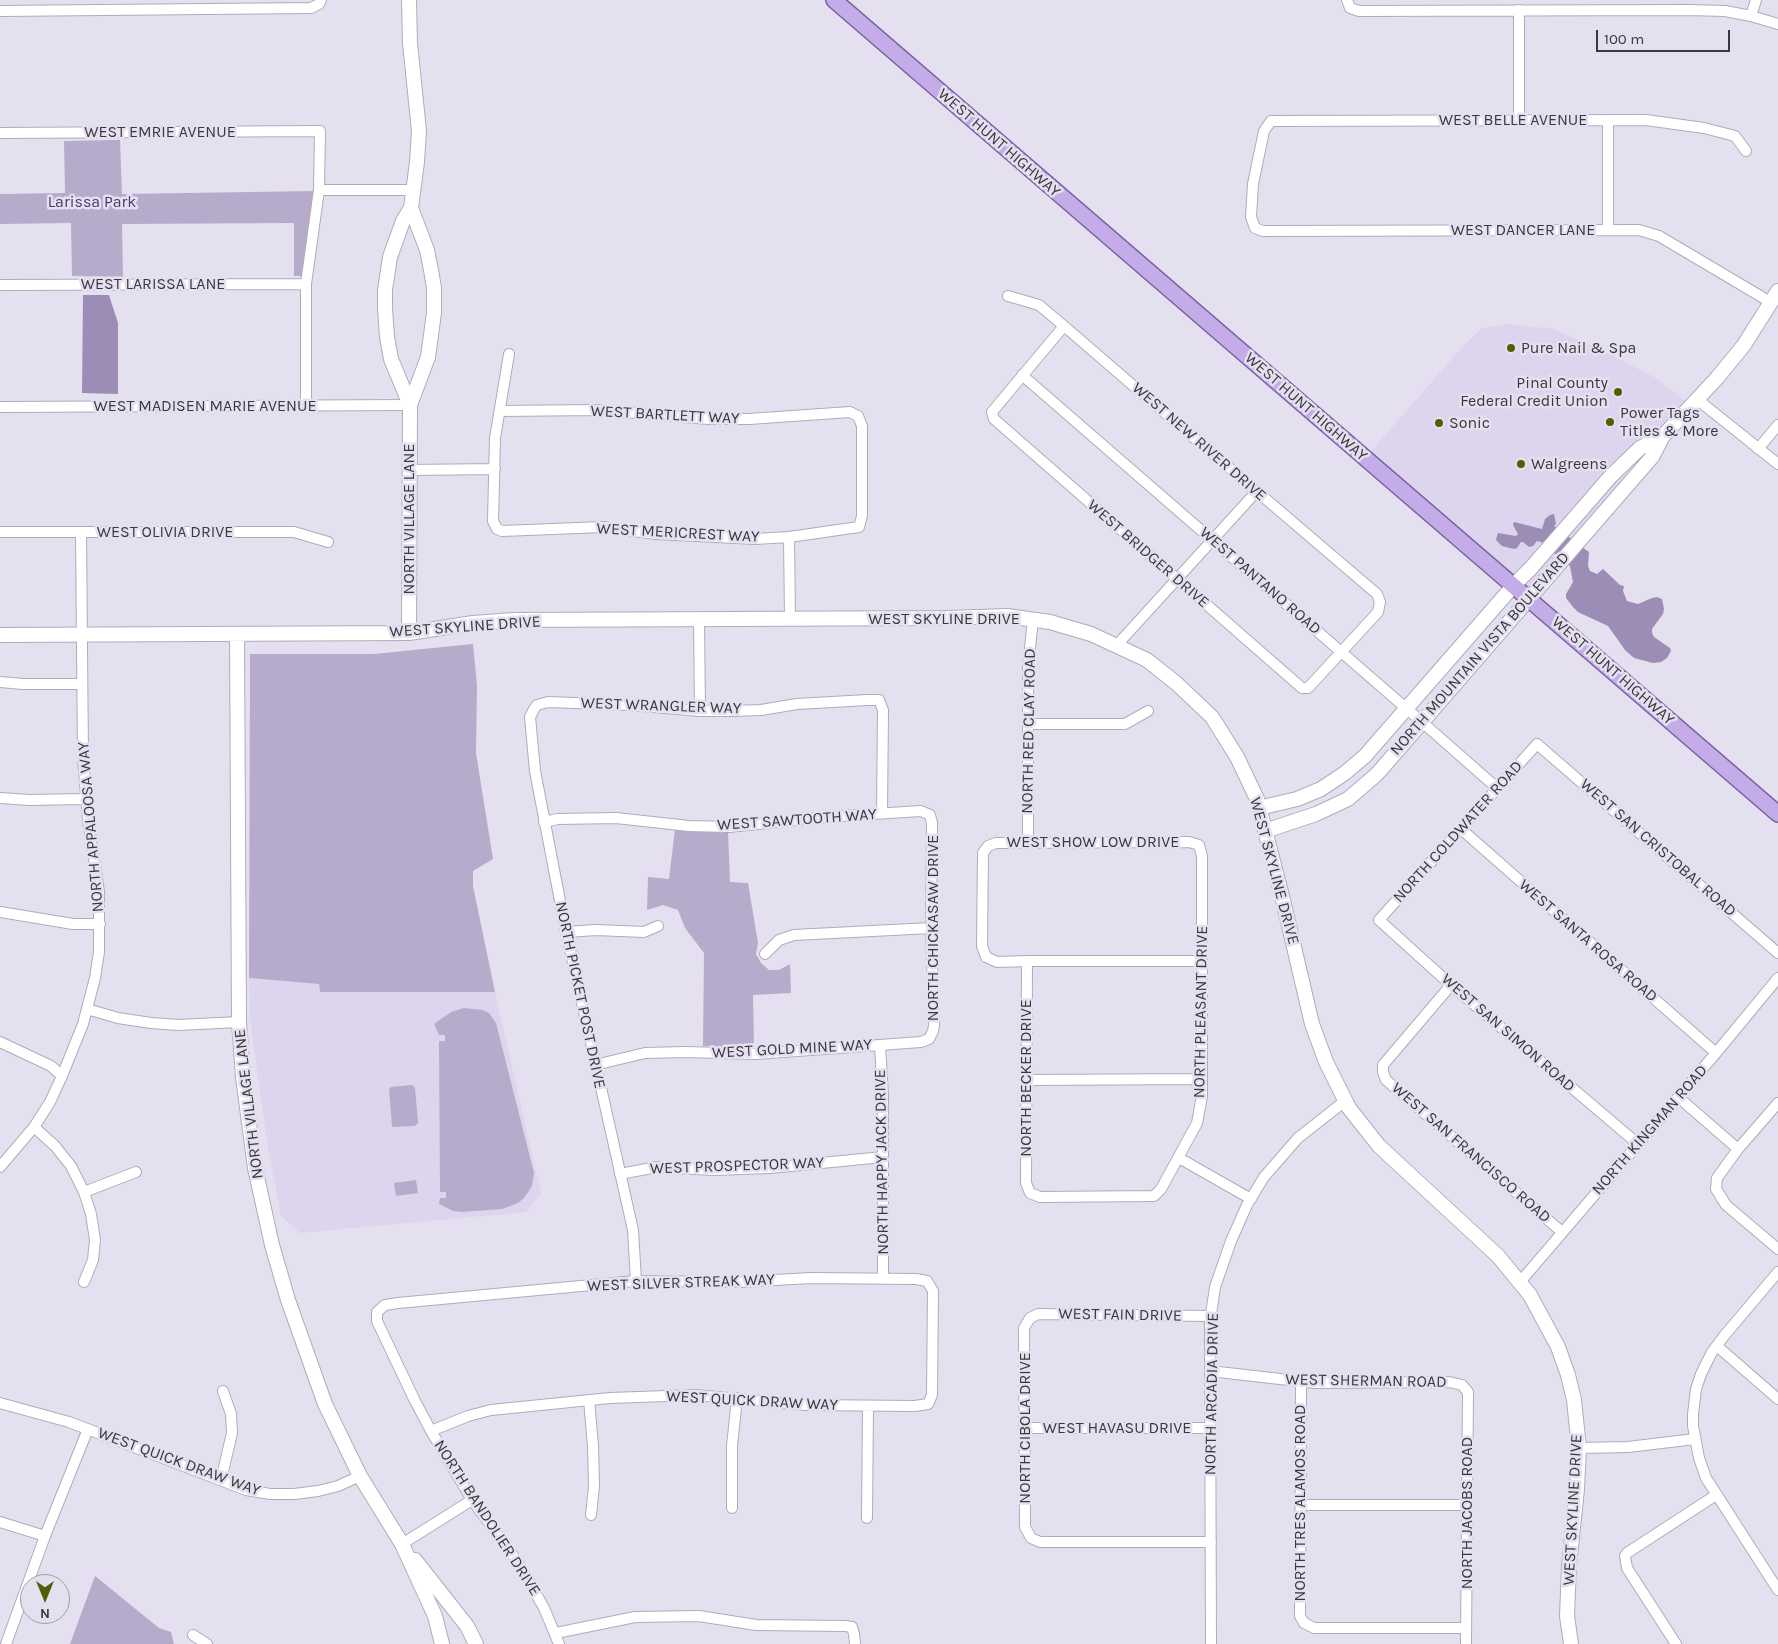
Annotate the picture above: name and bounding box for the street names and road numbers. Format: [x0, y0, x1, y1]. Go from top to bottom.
street label: WEST HUNT HIGHWAY [934, 85, 1064, 201]
street label: WEST BELLE AVENUE [1439, 110, 1587, 130]
street label: WEST EMRIE AVENUE [84, 122, 236, 142]
street label: WEST DANCER LANE [1451, 220, 1595, 240]
street label: WEST LARISSA LANE [81, 274, 225, 294]
street label: WEST HUNT HIGHWAY [1241, 349, 1371, 465]
street label: WEST NEW RIVER DRIVE [1128, 378, 1270, 506]
street label: WEST MADISEN MARIE AVENUE [94, 396, 316, 416]
street label: WEST BARTLETT WAY [590, 402, 740, 428]
street label: NORTH VILLAGE LANE [399, 444, 419, 594]
street label: WEST BRIDGER DRIVE [1083, 496, 1213, 612]
street label: WEST MERICREST WAY [596, 519, 760, 547]
street label: WEST OLIVIA DRIVE [97, 522, 233, 542]
street label: WEST PANTANO ROAD [1195, 523, 1325, 639]
street label: NORTH MOUNTAIN VISTA BOULEVARD [1386, 548, 1574, 760]
street label: WEST SKYLINE DRIVE [868, 609, 1020, 629]
street label: WEST SKYLINE DRIVE [389, 612, 541, 642]
street label: WEST HUNT HIGHWAY [1548, 613, 1678, 729]
street label: NORTH RED CLAY ROAD [1018, 648, 1040, 814]
street label: WEST WRANGLER WAY [580, 694, 742, 718]
street label: NORTH APPALOOSA WAY [74, 741, 108, 913]
street label: NORTH COLDWATER ROAD [1389, 757, 1527, 907]
street label: WEST SAN CRISTOBAL ROAD [1576, 775, 1740, 921]
street label: WEST SKYLINE DRIVE [1245, 795, 1303, 947]
street label: WEST SAWTOOTH WAY [717, 805, 877, 835]
street label: WEST SHOW LOW DRIVE [1007, 832, 1179, 852]
street label: NORTH CHICKASAW DRIVE [923, 835, 943, 1021]
street label: WEST SANTA ROSA ROAD [1515, 875, 1661, 1007]
street label: NORTH PICKET POST DRIVE [551, 900, 609, 1090]
street label: NORTH PLEASANT DRIVE [1190, 926, 1212, 1098]
street label: WEST SAN SIMON ROAD [1437, 970, 1579, 1096]
street label: NORTH BECKER DRIVE [1016, 999, 1036, 1157]
street label: NORTH VILLAGE LANE [230, 1028, 268, 1180]
street label: WEST GOLD MINE WAY [711, 1035, 873, 1063]
street label: NORTH KINGMAN ROAD [1588, 1061, 1712, 1199]
street label: NORTH HAPPY JACK DRIVE [871, 1069, 893, 1255]
street label: WEST SAN FRANCISCO ROAD [1388, 1079, 1554, 1227]
street label: WEST PROSPECTOR WAY [650, 1153, 824, 1179]
street label: WEST SILVER STREAK WAY [587, 1270, 775, 1296]
street label: WEST FAIN DRIVE [1058, 1304, 1182, 1326]
street label: NORTH ARCADIA DRIVE [1201, 1313, 1223, 1475]
street label: NORTH CIBOLA DRIVE [1015, 1352, 1035, 1504]
street label: WEST SHERMAN ROAD [1285, 1370, 1447, 1392]
street label: WEST QUICK DRAW WAY [666, 1387, 838, 1415]
street label: NORTH TRES ALAMOS ROAD [1290, 1405, 1310, 1601]
street label: WEST HAVASU DRIVE [1043, 1418, 1191, 1438]
street label: WEST QUICK DRAW WAY [95, 1424, 263, 1500]
street label: WEST SKYLINE DRIVE [1559, 1434, 1587, 1586]
street label: NORTH BANDOLIER DRIVE [429, 1436, 545, 1600]
street label: NORTH JACOBS ROAD [1457, 1437, 1477, 1589]

